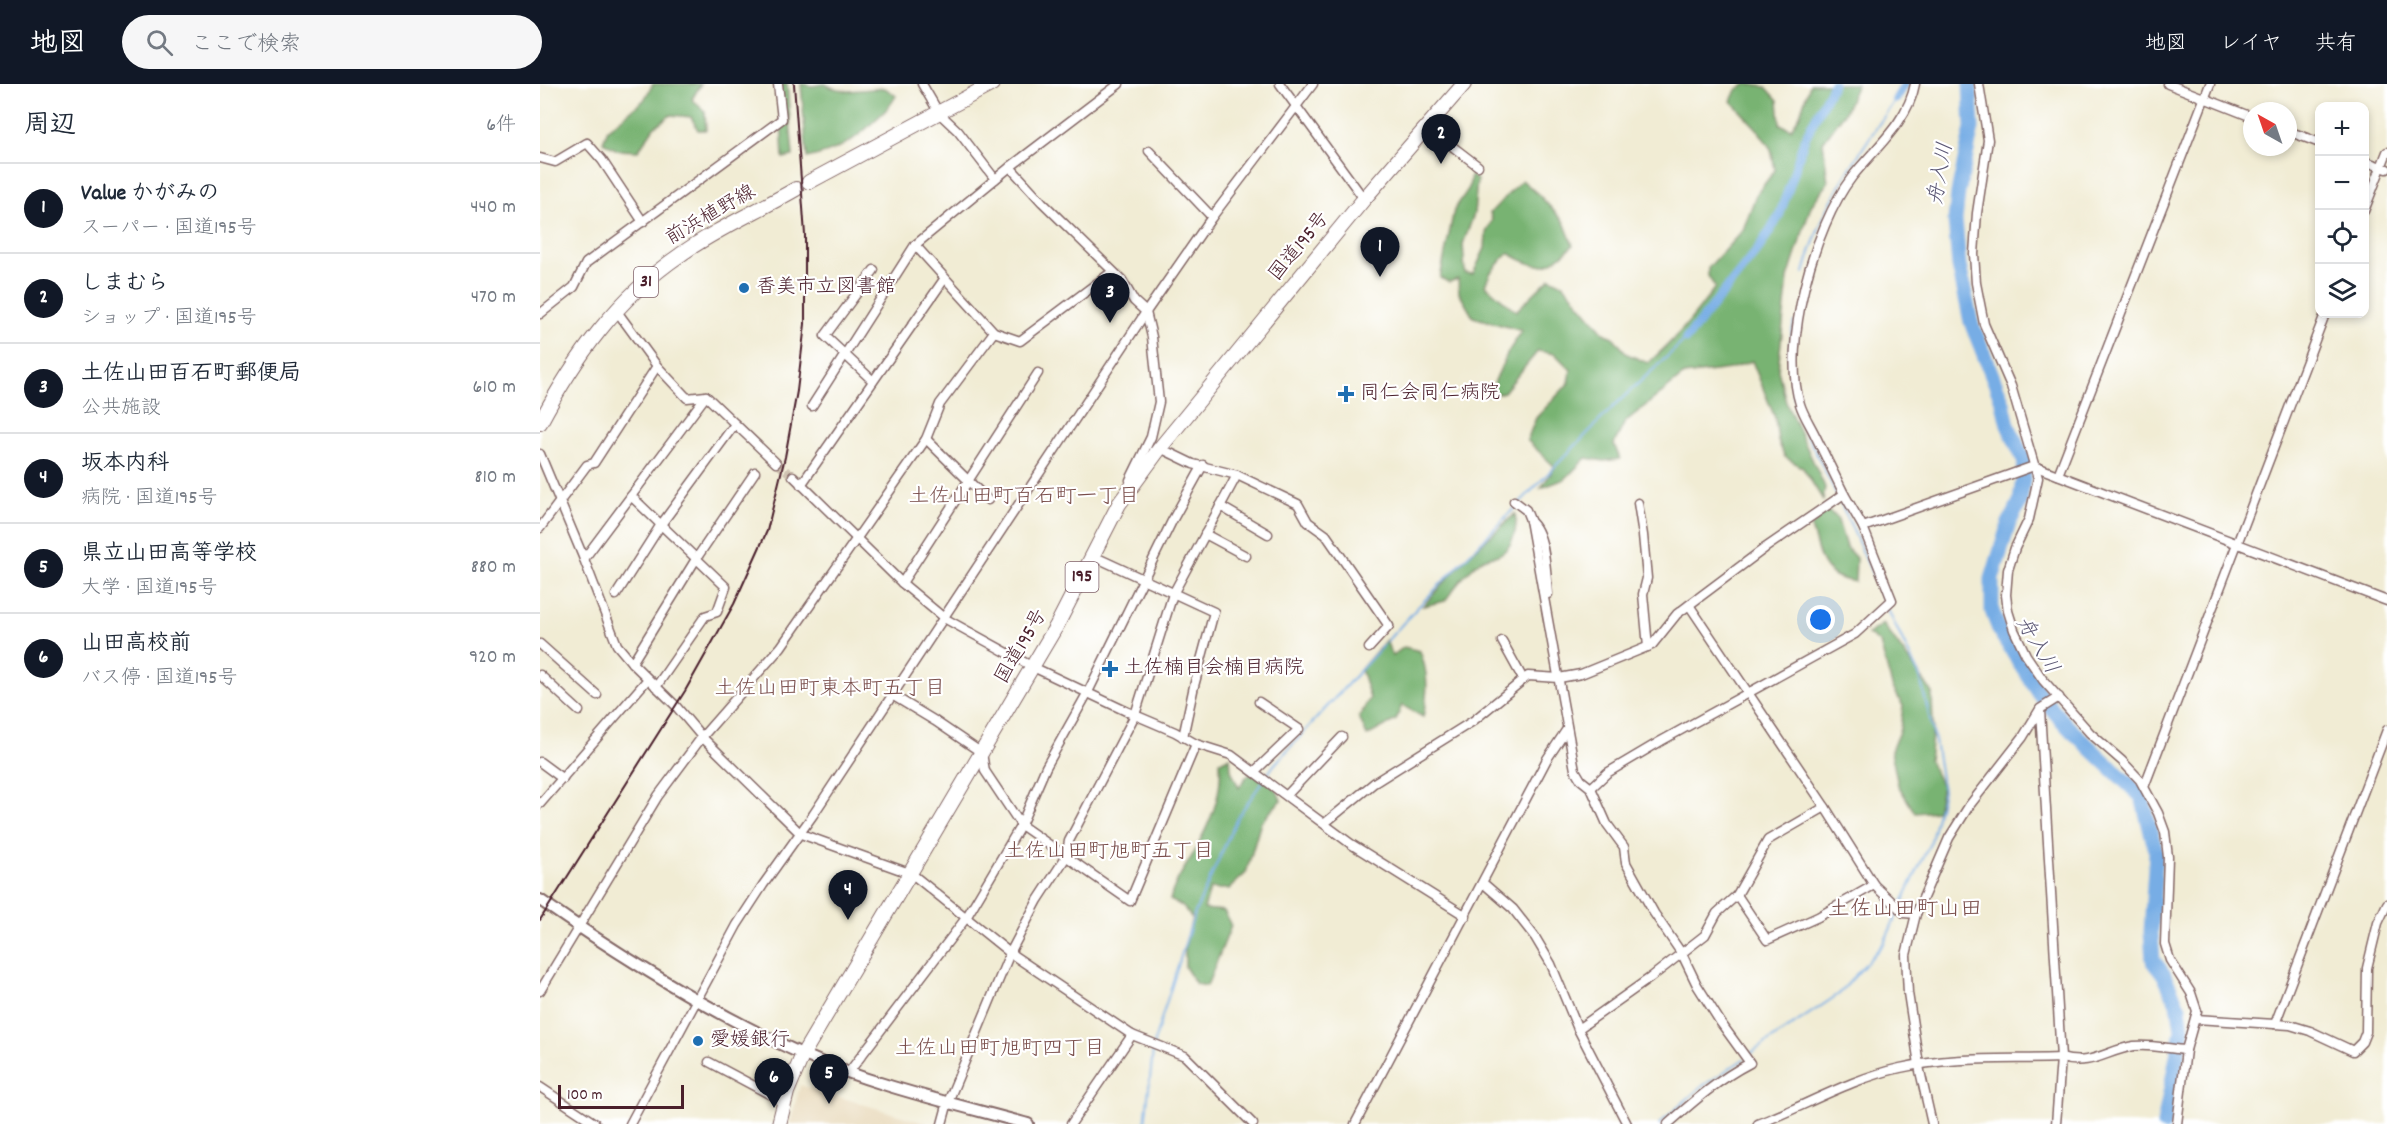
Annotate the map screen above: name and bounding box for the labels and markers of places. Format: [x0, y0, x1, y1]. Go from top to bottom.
pin: 2 [1422, 115, 1460, 164]
pin: 1 [1360, 228, 1400, 277]
place label: 香美市立図書館 [756, 274, 896, 302]
pin: 3 [1090, 274, 1130, 323]
marker: 香美市立図書館 [737, 281, 751, 295]
place label: 同仁会同仁病院 [1360, 380, 1500, 408]
marker: 同仁会同仁病院 [1337, 385, 1355, 403]
place label: 土佐楠目会楠目病院 [1124, 655, 1304, 683]
marker: 土佐楠目会楠目病院 [1101, 660, 1119, 678]
pin: 4 [828, 870, 868, 920]
place label: 愛媛銀行 [710, 1027, 790, 1055]
marker: 愛媛銀行 [691, 1034, 705, 1048]
pin: 5 [810, 1054, 848, 1104]
pin: 6 [754, 1058, 794, 1108]

